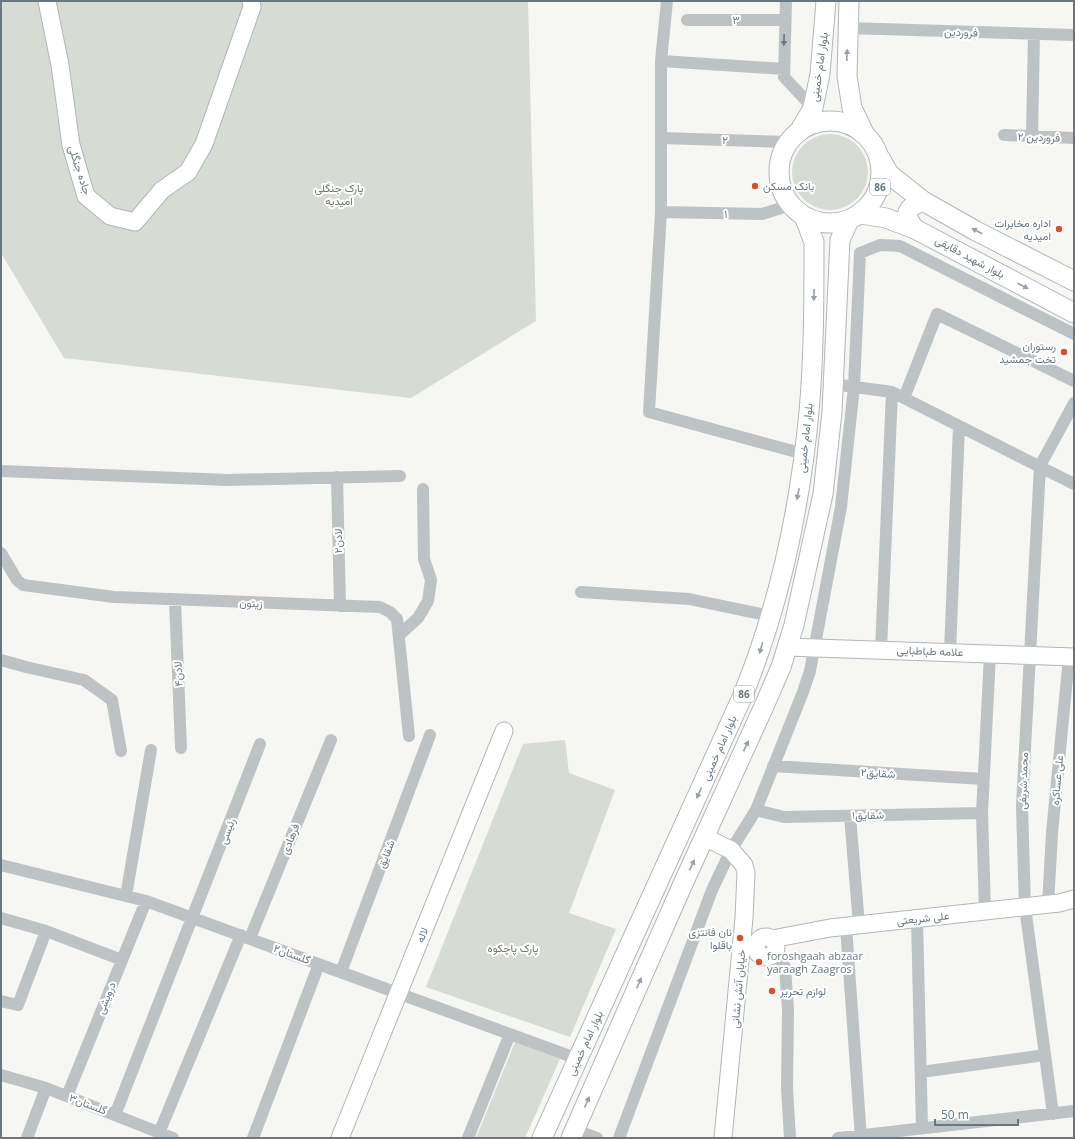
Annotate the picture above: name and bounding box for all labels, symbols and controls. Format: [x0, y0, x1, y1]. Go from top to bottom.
street label: ۳ [732, 12, 740, 27]
street label: فروردین [944, 23, 978, 40]
street label: بلوار امام خمینی [806, 31, 832, 103]
one-way arrow [781, 34, 788, 46]
one-way arrow [844, 49, 851, 61]
street label: فروردین ۲ [1018, 128, 1061, 145]
street label: ۲ [722, 132, 728, 147]
street label: جاده جنگلی [65, 143, 95, 196]
place label: بانک مسکن [763, 178, 814, 193]
road number: 86 [870, 179, 890, 195]
park label: پارک جنگلی امیدیه [315, 180, 363, 208]
marker: بانک مسکن [750, 181, 760, 191]
street label: ۱ [724, 206, 728, 221]
place label: اداره مخابرات امیدیه [995, 215, 1051, 243]
marker: اداره مخابرات امیدیه [1054, 224, 1064, 234]
one-way arrow [971, 228, 983, 235]
street label: بلوار شهید دقایقی [933, 232, 1008, 281]
one-way arrow [1017, 282, 1029, 289]
one-way arrow [811, 289, 817, 302]
place label: رستوران تخت جمشید [999, 338, 1057, 366]
marker: رستوران تخت جمشید [1059, 347, 1069, 357]
street label: بلوار امام خمینی [793, 402, 817, 474]
one-way arrow [795, 488, 801, 500]
street label: لادن۲ [330, 529, 345, 554]
street label: زیتون [239, 595, 263, 610]
one-way arrow [758, 642, 764, 654]
street label: علامه طباطبایی [896, 642, 964, 659]
street label: لادن۴ [170, 661, 185, 687]
road number: 86 [734, 686, 754, 702]
street label: بلوار امام خمینی [697, 713, 741, 783]
one-way arrow [743, 741, 749, 752]
street label: محمد شریفی [1014, 752, 1031, 810]
street label: علی عساکره [1047, 754, 1066, 806]
street label: شقایق۲ [860, 764, 896, 781]
one-way arrow [696, 787, 702, 799]
street label: شقایق۱ [852, 807, 885, 822]
street label: رئیسی [215, 815, 238, 846]
street label: فرهادی [277, 821, 302, 856]
street label: شقایق [373, 837, 398, 870]
one-way arrow [689, 859, 695, 870]
street label: علی شریعتی [896, 907, 950, 928]
place label: نان فانتزی باقلوا [688, 924, 732, 952]
street label: لاله [412, 925, 431, 945]
marker: نان فانتزی باقلوا [735, 933, 745, 943]
street label: گلستان۲ [272, 940, 313, 967]
park label: پارک پاچکوه [488, 940, 538, 956]
place label: foroshgaah abzaar yaraagh Zaagros [767, 948, 863, 976]
street label: خیابان آتش نشانی [727, 949, 748, 1029]
marker: foroshgaah abzaar yaraagh Zaagros [754, 957, 764, 967]
one-way arrow [636, 978, 642, 989]
street label: درویشی [92, 979, 119, 1016]
place label: لوازم تحریر [779, 983, 826, 999]
marker: لوازم تحریر [767, 986, 777, 996]
street label: بلوار امام خمینی [563, 1008, 607, 1078]
street label: گلستان۳ [67, 1089, 109, 1118]
one-way arrow [584, 1096, 590, 1108]
scale bar [935, 1101, 1018, 1127]
text: 50 m [941, 1106, 969, 1123]

